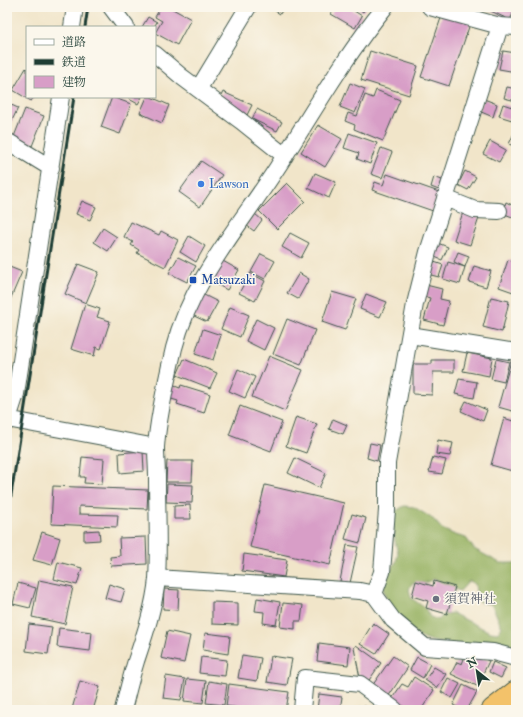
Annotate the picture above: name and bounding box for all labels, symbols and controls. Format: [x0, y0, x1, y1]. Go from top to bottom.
legend [26, 26, 156, 98]
text: 道路 [62, 35, 86, 50]
text: 鉄道 [61, 55, 86, 70]
text: 建物 [62, 75, 86, 90]
place label: Lawson [209, 176, 249, 192]
marker: Lawson [196, 179, 206, 189]
place label: Matsuzaki [201, 272, 256, 288]
marker: Matsuzaki [188, 275, 198, 285]
place label: 須賀神社 [444, 591, 496, 607]
marker: 須賀神社 [431, 594, 441, 604]
north arrow [457, 651, 497, 691]
text: N [464, 654, 481, 671]

